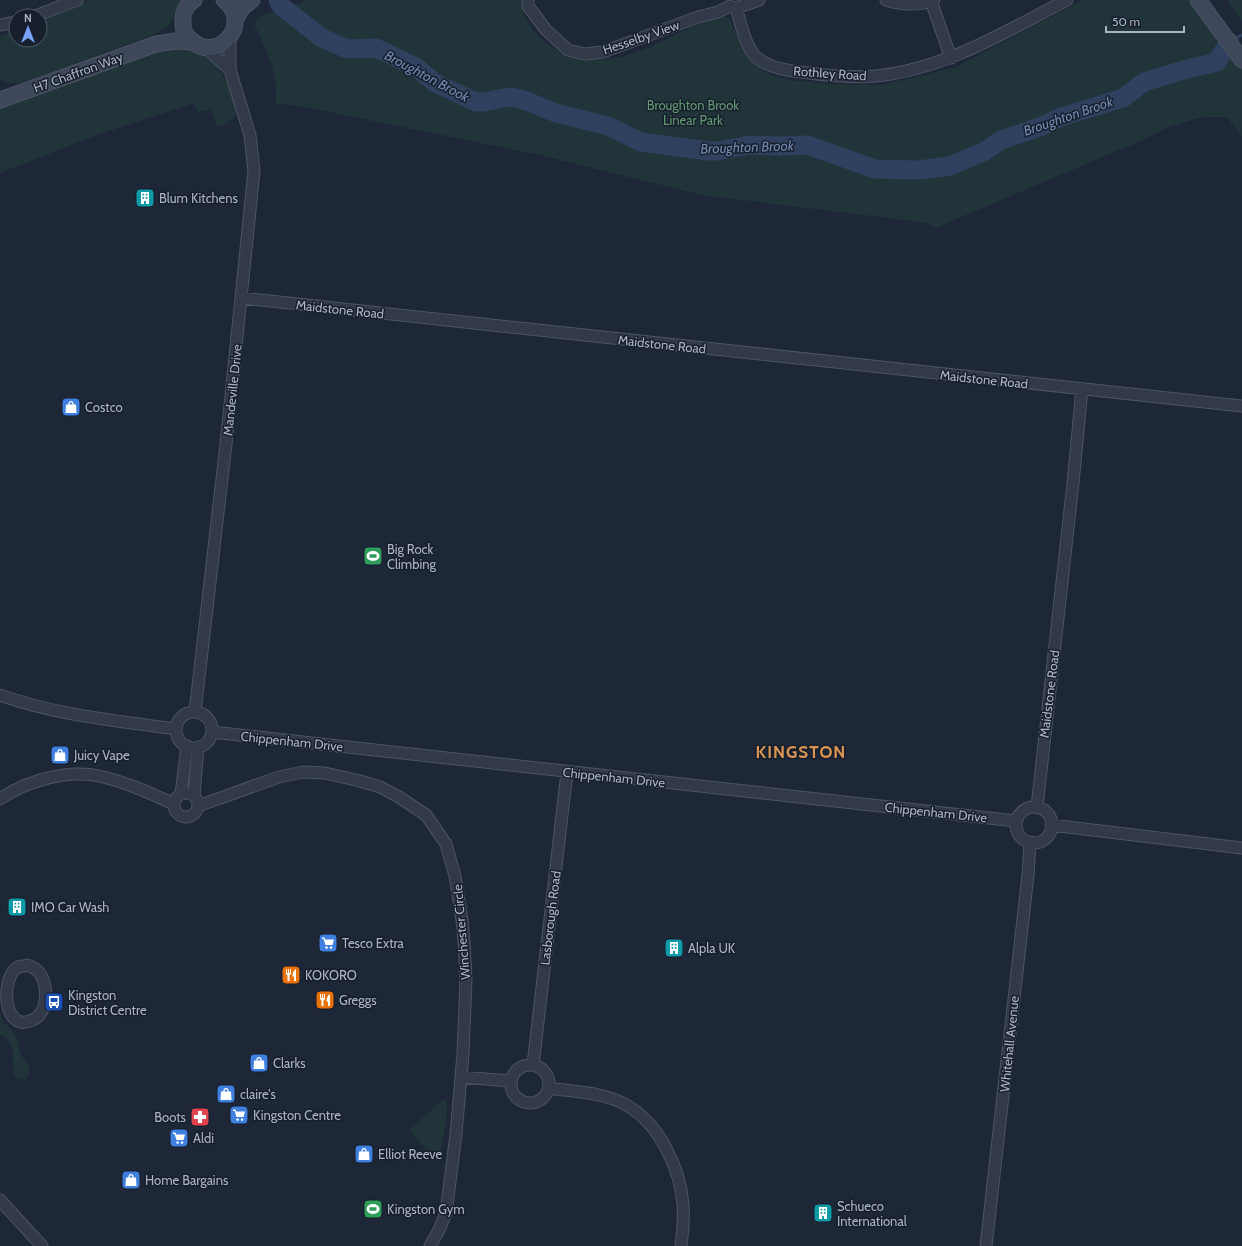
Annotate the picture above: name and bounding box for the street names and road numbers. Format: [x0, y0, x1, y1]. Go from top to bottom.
street label: Hesselby View [601, 16, 682, 58]
street label: H7 Chaffron Way [31, 48, 125, 96]
street label: Rothley Road [793, 62, 867, 84]
street label: Maidstone Road [295, 296, 385, 322]
street label: Maidstone Road [617, 331, 707, 357]
street label: Mandeville Drive [219, 343, 245, 436]
street label: Maidstone Road [939, 366, 1029, 392]
street label: Maidstone Road [1036, 649, 1062, 739]
street label: Chippenham Drive [240, 728, 344, 754]
street label: Chippenham Drive [562, 764, 666, 790]
street label: Chippenham Drive [884, 799, 988, 825]
street label: Lasborough Road [536, 870, 564, 966]
street label: Winchester Circle [449, 883, 473, 980]
street label: Whitehall Avenue [996, 995, 1022, 1093]

